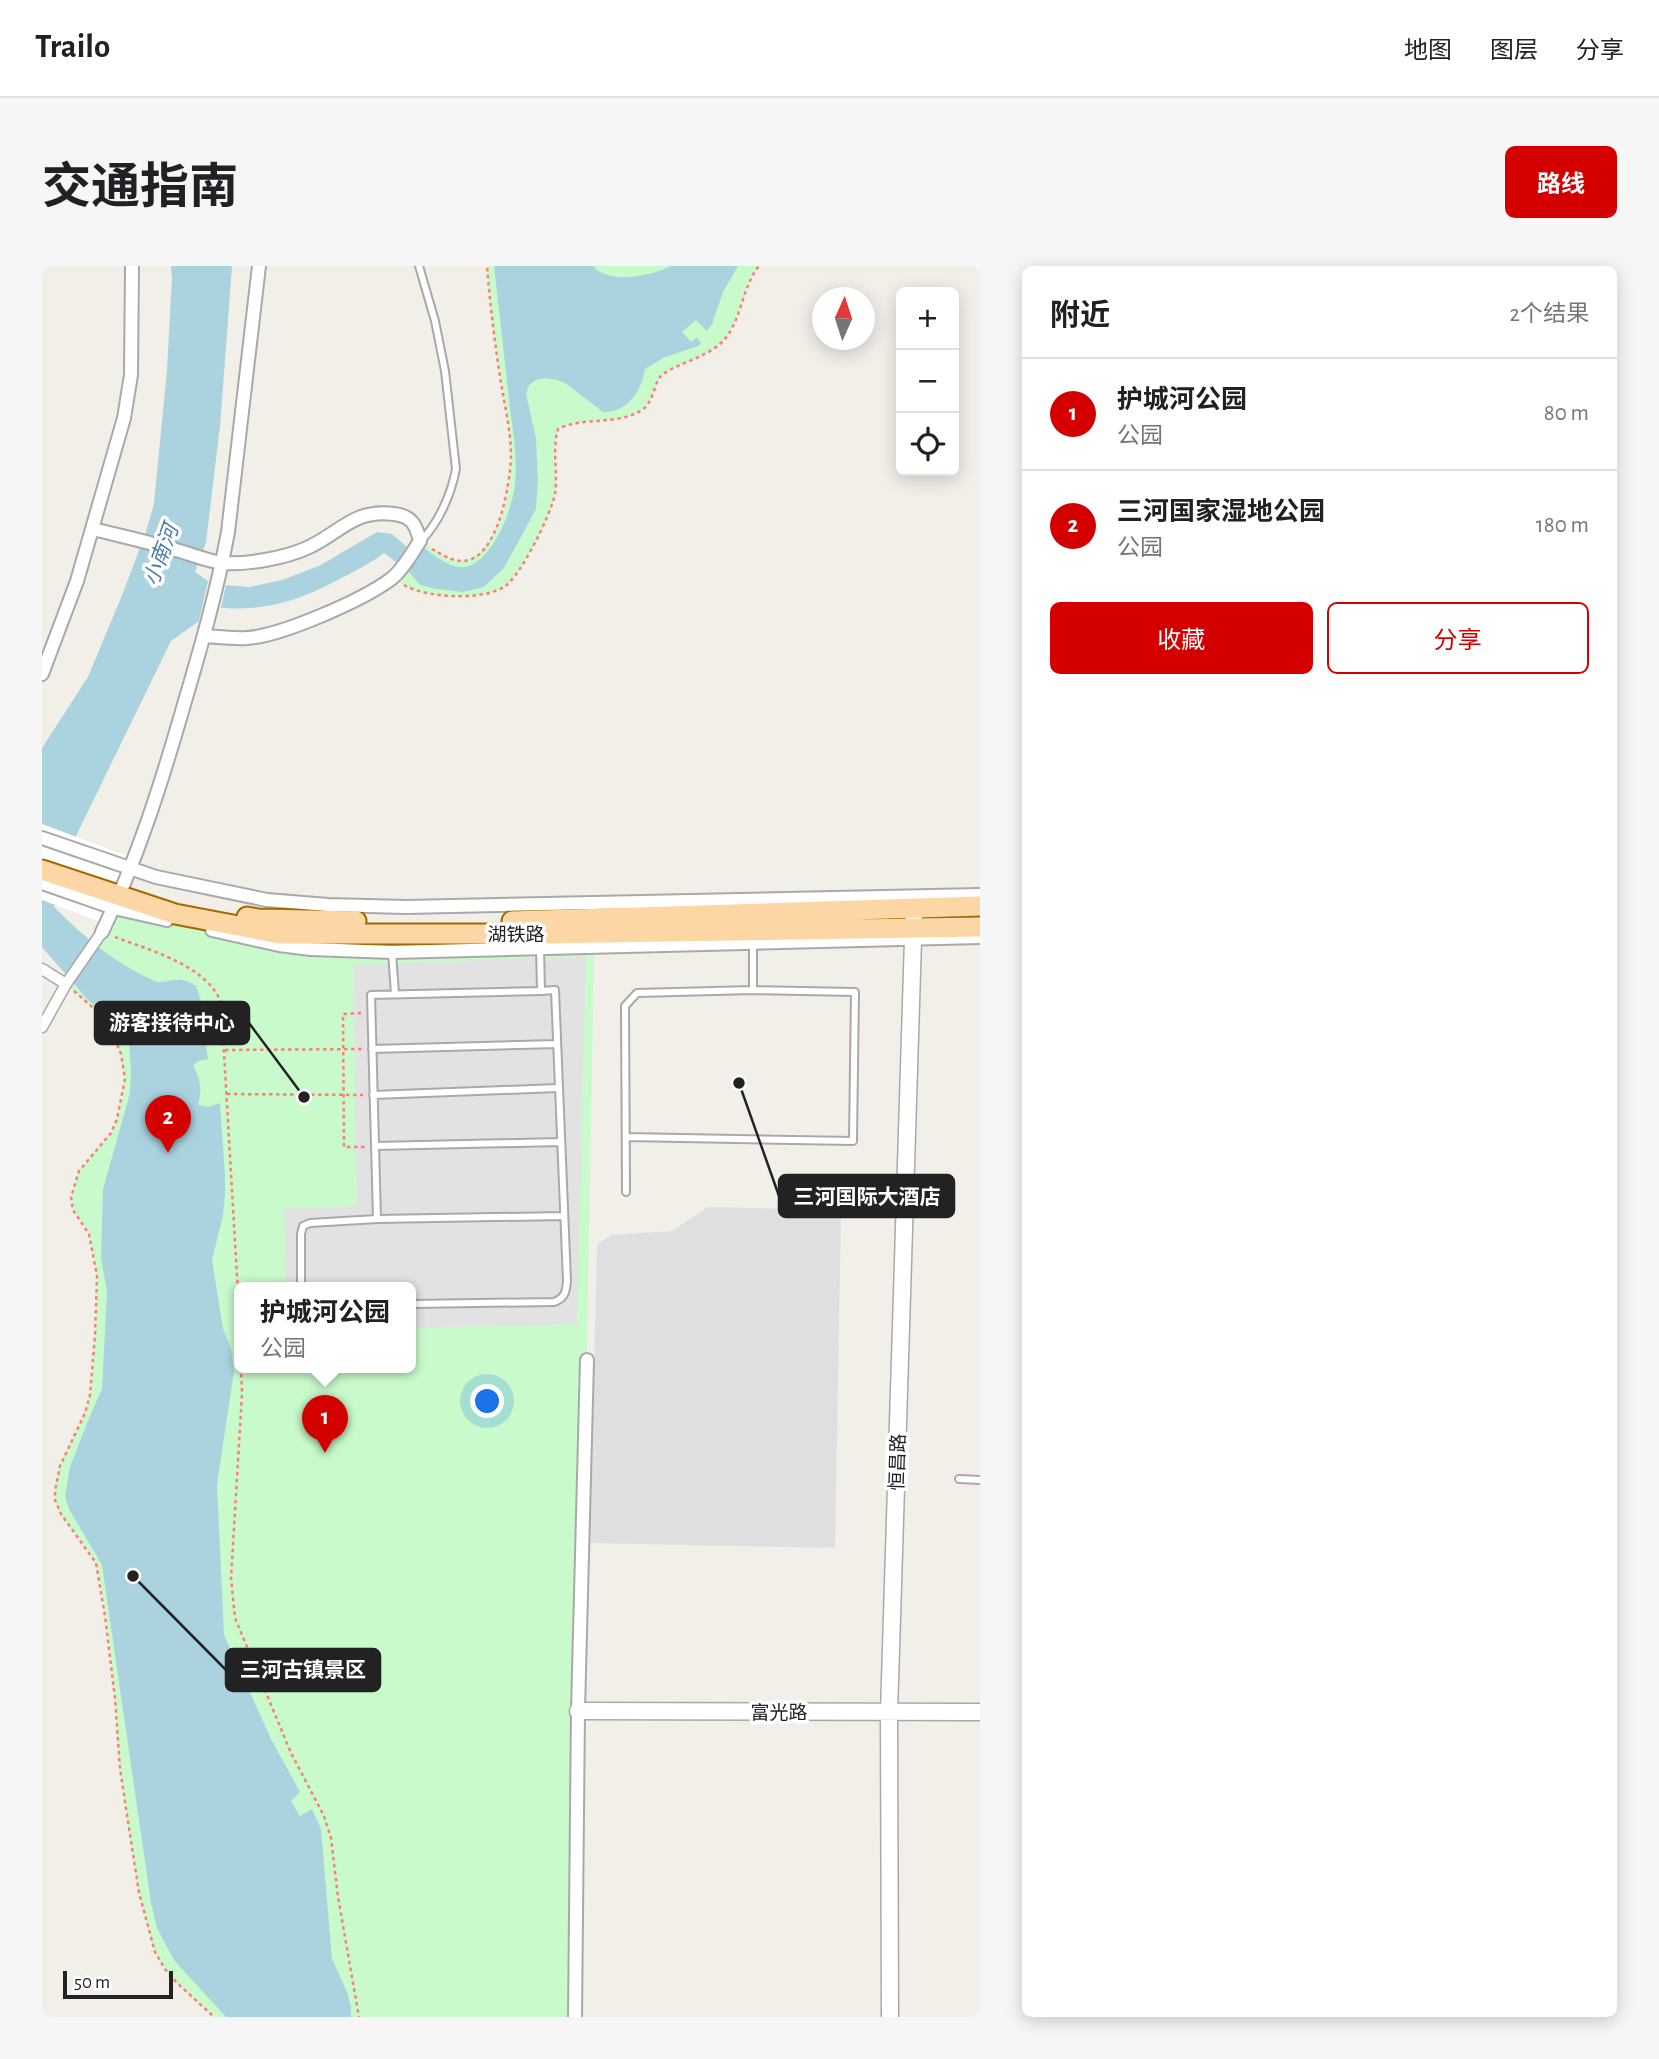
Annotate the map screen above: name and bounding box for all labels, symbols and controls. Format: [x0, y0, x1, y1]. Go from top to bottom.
text: Trailo [35, 31, 110, 64]
text: 地图 [1404, 39, 1452, 63]
text: 图层 [1490, 39, 1538, 63]
text: 分享 [1576, 39, 1624, 63]
button: 路线 [1505, 146, 1617, 218]
text: 交通指南 [42, 164, 238, 213]
north arrow [812, 287, 875, 350]
map controls [896, 287, 959, 476]
button: + [896, 287, 959, 350]
text: 附近 [1050, 301, 1110, 331]
text: 2个结果 [1510, 303, 1589, 326]
button: − [896, 350, 959, 413]
text: 护城河公园 [1117, 387, 1247, 413]
text: 1 [1069, 402, 1077, 425]
text: 80 m [1544, 402, 1589, 425]
button: locate [896, 413, 959, 476]
text: 公园 [1117, 425, 1163, 448]
text: 三河国家湿地公园 [1117, 499, 1325, 525]
text: 2 [1068, 514, 1078, 537]
text: 180 m [1536, 514, 1589, 537]
water label: 小南河 [140, 518, 183, 588]
text: 公园 [1117, 537, 1163, 560]
button: 收藏 [1050, 602, 1313, 674]
button: 分享 [1327, 602, 1589, 674]
street label: 湖铁路 [487, 925, 545, 945]
callout: 游客接待中心 [95, 1002, 249, 1044]
text: 游客接待中心 [109, 1011, 235, 1034]
pin: 2 [145, 1095, 191, 1153]
callout: 三河国际大酒店 [779, 1175, 954, 1217]
text: 三河国际大酒店 [794, 1186, 941, 1208]
popup [234, 1282, 416, 1373]
text: 护城河公园 [260, 1300, 390, 1326]
text: 公园 [260, 1338, 306, 1361]
your location [470, 1384, 504, 1418]
pin: 1 [302, 1395, 348, 1453]
street label: 恒昌路 [887, 1433, 909, 1491]
callout: 三河古镇景区 [226, 1649, 380, 1691]
text: 三河古镇景区 [240, 1659, 366, 1681]
street label: 富光路 [750, 1702, 808, 1723]
scale bar [63, 1968, 173, 2000]
text: 50 m [74, 1973, 110, 1992]

